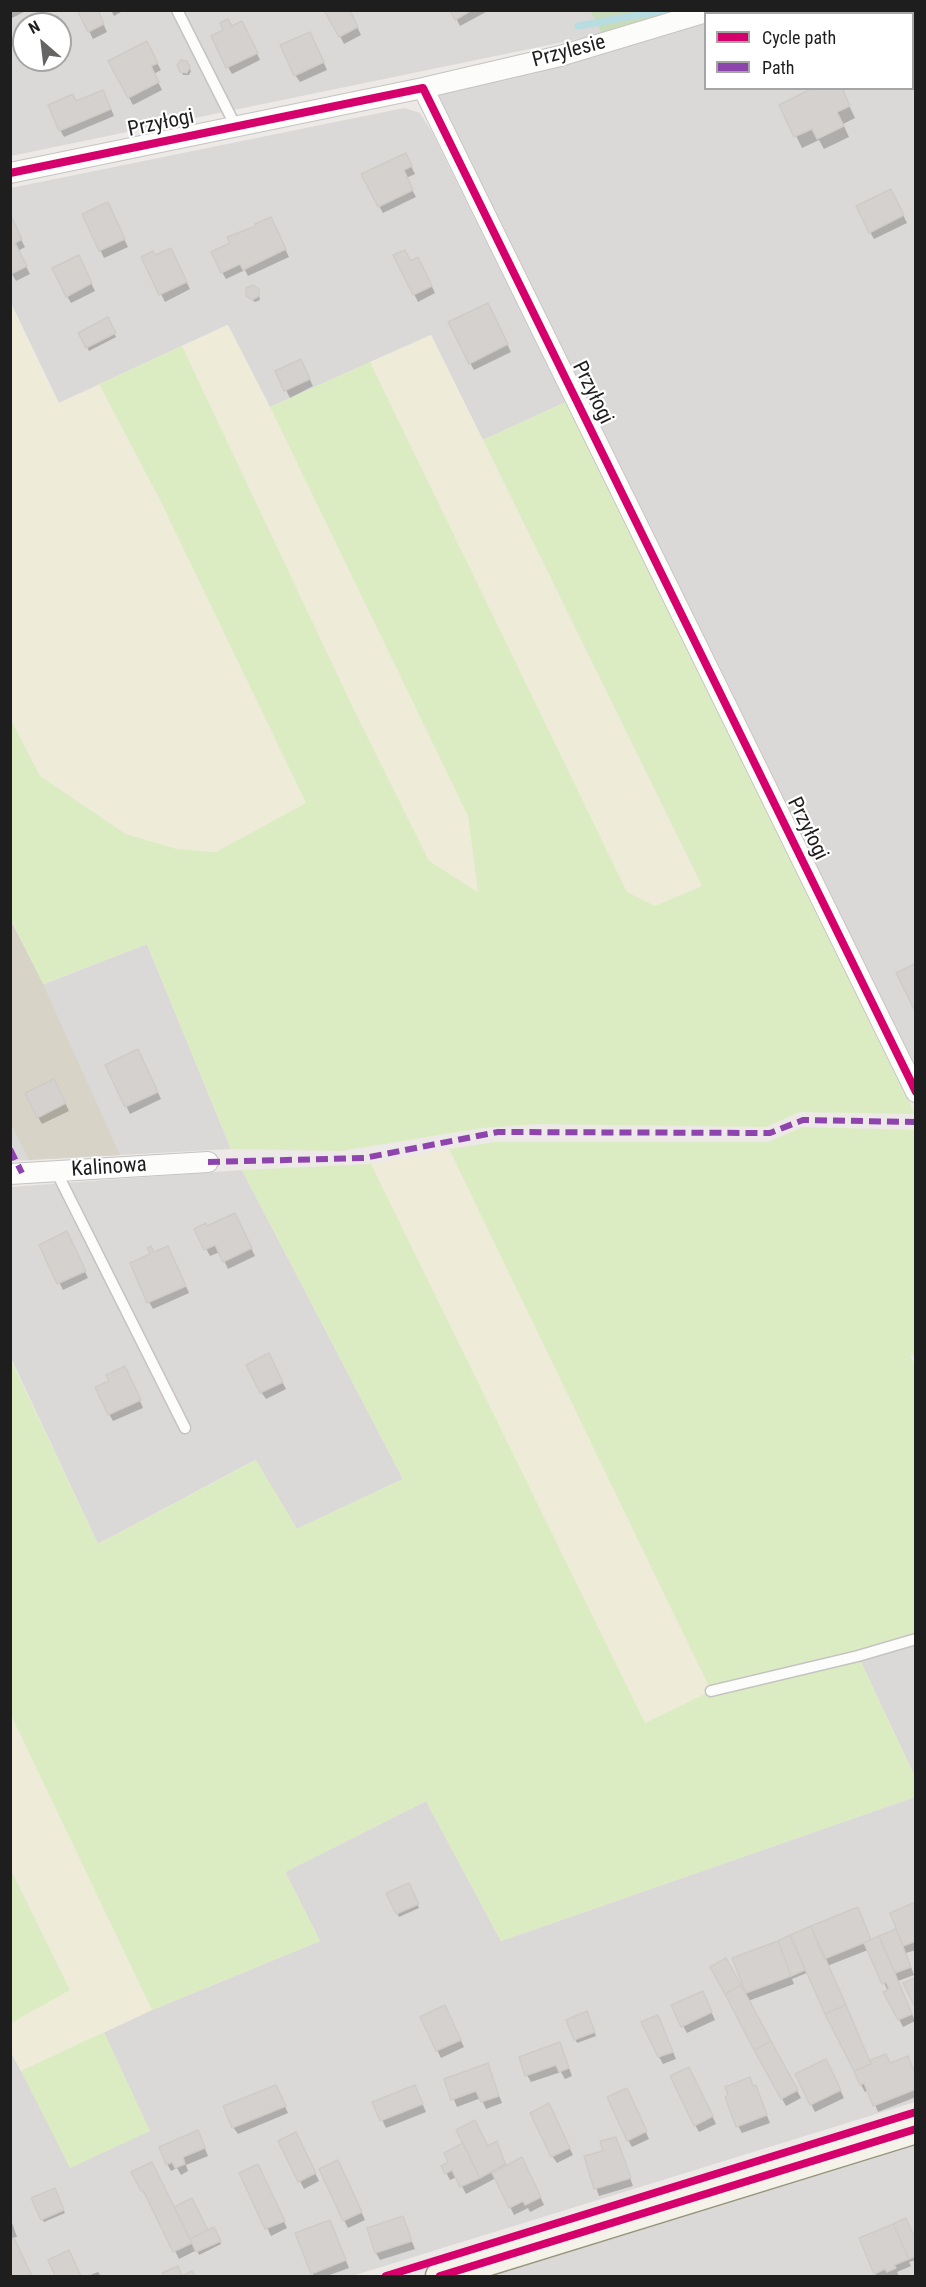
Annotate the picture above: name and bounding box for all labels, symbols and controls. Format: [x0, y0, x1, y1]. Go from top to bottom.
north arrow [12, 12, 72, 72]
legend [704, 12, 914, 90]
text: N [25, 17, 43, 38]
text: Cycle path [762, 27, 836, 48]
street label: Przylesie [530, 30, 608, 74]
text: Path [762, 57, 795, 78]
street label: Przyłogi [126, 105, 196, 143]
street label: Przyłogi [566, 357, 618, 429]
street label: Przyłogi [781, 793, 833, 865]
street label: Kalinowa [70, 1153, 148, 1183]

